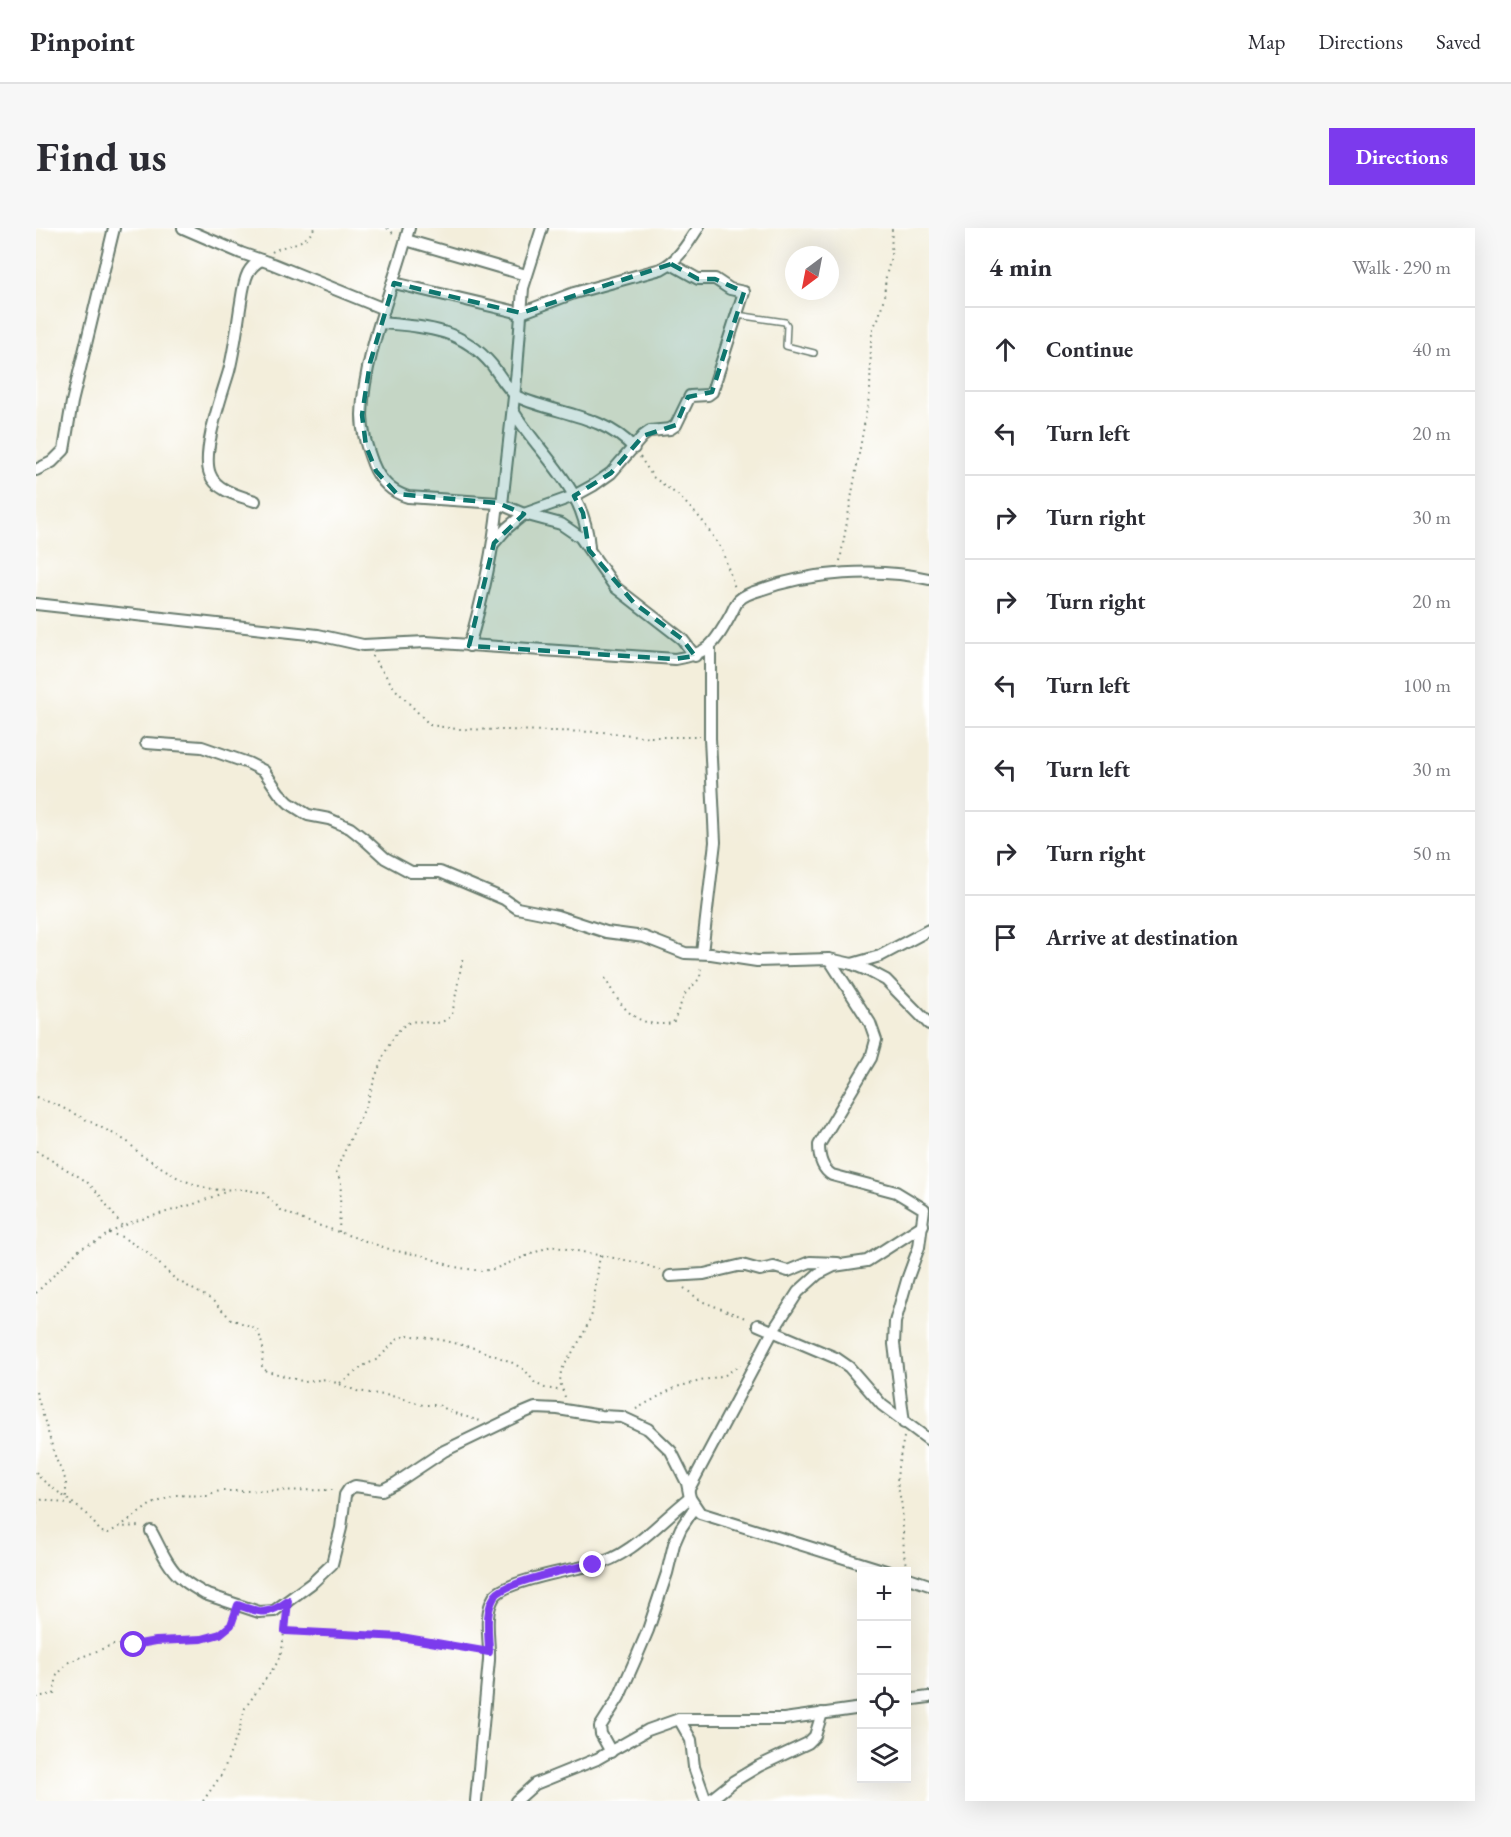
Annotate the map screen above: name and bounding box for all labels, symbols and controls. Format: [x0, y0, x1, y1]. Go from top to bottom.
text: Pinpoint [30, 23, 135, 59]
text: Map [1248, 28, 1285, 55]
text: Directions [1318, 28, 1403, 55]
text: Saved [1436, 28, 1481, 55]
button: Directions [1329, 128, 1475, 185]
text: Find us [36, 129, 167, 184]
north arrow [785, 246, 839, 300]
text: 4 min [989, 250, 1052, 284]
text: Walk · 290 m [1352, 254, 1451, 280]
icon: ahead [989, 333, 1022, 366]
text: Continue [1046, 335, 1133, 364]
text: 40 m [1412, 336, 1451, 362]
icon: left [989, 417, 1022, 450]
text: Turn left [1046, 419, 1130, 448]
text: 20 m [1412, 420, 1451, 446]
icon: right [989, 501, 1022, 534]
text: Turn right [1046, 503, 1145, 532]
text: 30 m [1412, 504, 1451, 530]
icon: right [989, 585, 1022, 618]
text: Turn right [1046, 587, 1145, 616]
text: 20 m [1412, 588, 1451, 614]
icon: left [989, 669, 1022, 702]
text: Turn left [1046, 671, 1130, 700]
text: 100 m [1403, 672, 1451, 698]
icon: left [989, 753, 1022, 786]
text: Turn left [1046, 755, 1130, 784]
text: 30 m [1412, 756, 1451, 782]
icon: right [989, 837, 1022, 870]
text: Turn right [1046, 839, 1145, 868]
text: 50 m [1412, 840, 1451, 866]
icon: arrive [989, 921, 1022, 954]
text: Arrive at destination [1046, 923, 1238, 952]
route end [579, 1551, 605, 1577]
map controls [857, 1567, 911, 1783]
button: + [857, 1567, 911, 1621]
button: − [857, 1621, 911, 1675]
route start [120, 1631, 146, 1657]
button: locate [857, 1675, 911, 1729]
button: layers [857, 1729, 911, 1783]

